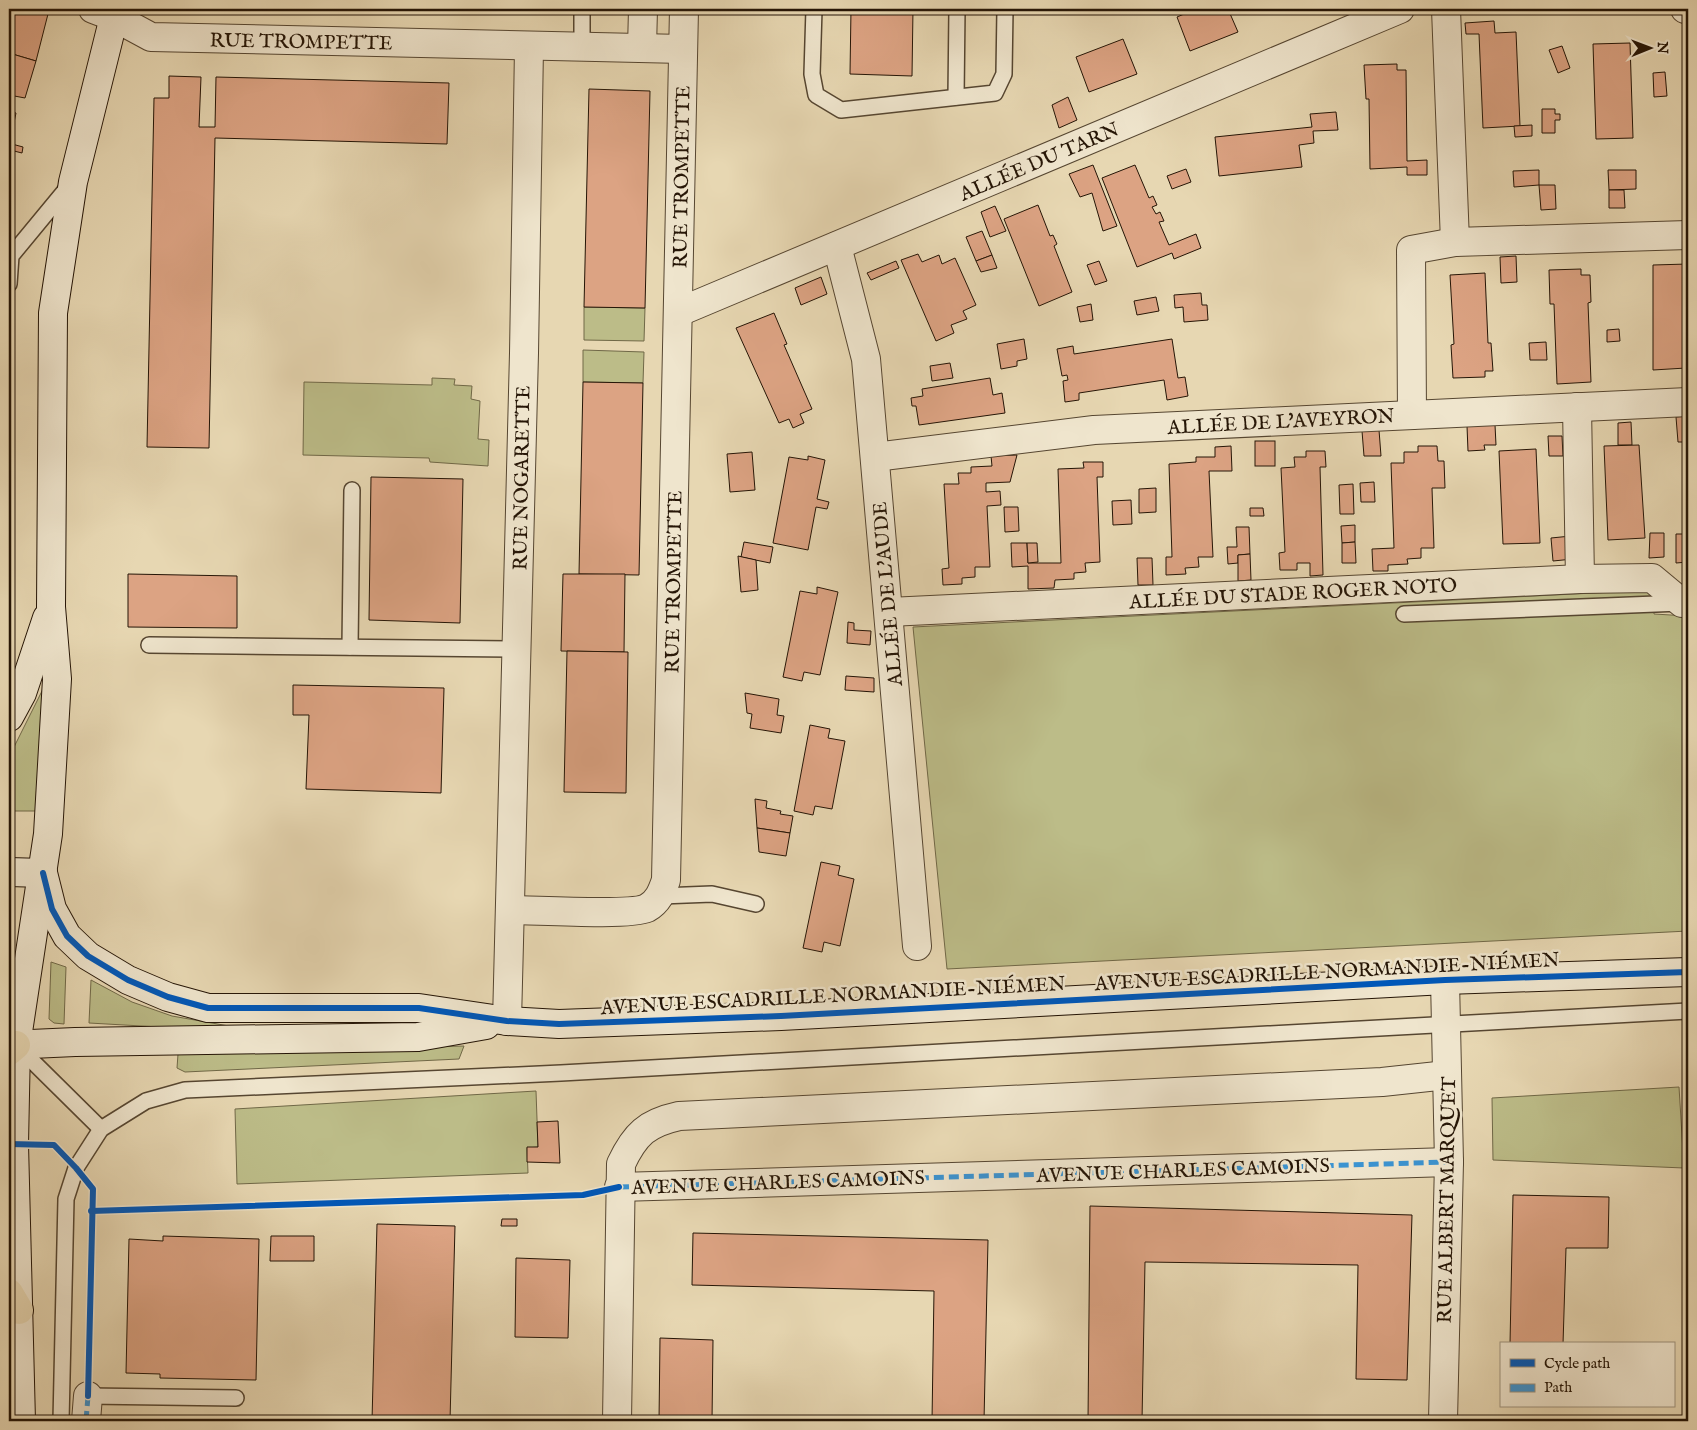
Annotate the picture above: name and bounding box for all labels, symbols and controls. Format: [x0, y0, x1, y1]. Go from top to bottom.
north arrow [1624, 22, 1674, 72]
street label: RUE TROMPETTE [209, 28, 393, 57]
text: N [1653, 41, 1671, 54]
street label: RUE TROMPETTE [668, 85, 697, 269]
street label: ALLÉE DU TARN [955, 117, 1123, 208]
street label: RUE NOGARETTE [508, 385, 537, 571]
street label: ALLÉE DE L'AVEYRON [1166, 404, 1395, 441]
street label: RUE TROMPETTE [660, 490, 689, 674]
street label: ALLÉE DE L'AUDE [868, 500, 909, 688]
street label: ALLÉE DU STADE ROGER NOTO [1127, 573, 1458, 616]
street label: AVENUE ESCADRILLE NORMANDIE-NIÉMEN [1093, 948, 1560, 997]
street label: AVENUE ESCADRILLE NORMANDIE-NIÉMEN [599, 972, 1066, 1021]
street label: RUE ALBERT MARQUET [1433, 1076, 1462, 1324]
street label: AVENUE CHARLES CAMOINS [1035, 1154, 1330, 1189]
street label: AVENUE CHARLES CAMOINS [630, 1166, 925, 1201]
legend [1500, 1342, 1674, 1408]
text: Cycle path [1544, 1354, 1610, 1373]
text: Path [1544, 1378, 1572, 1397]

